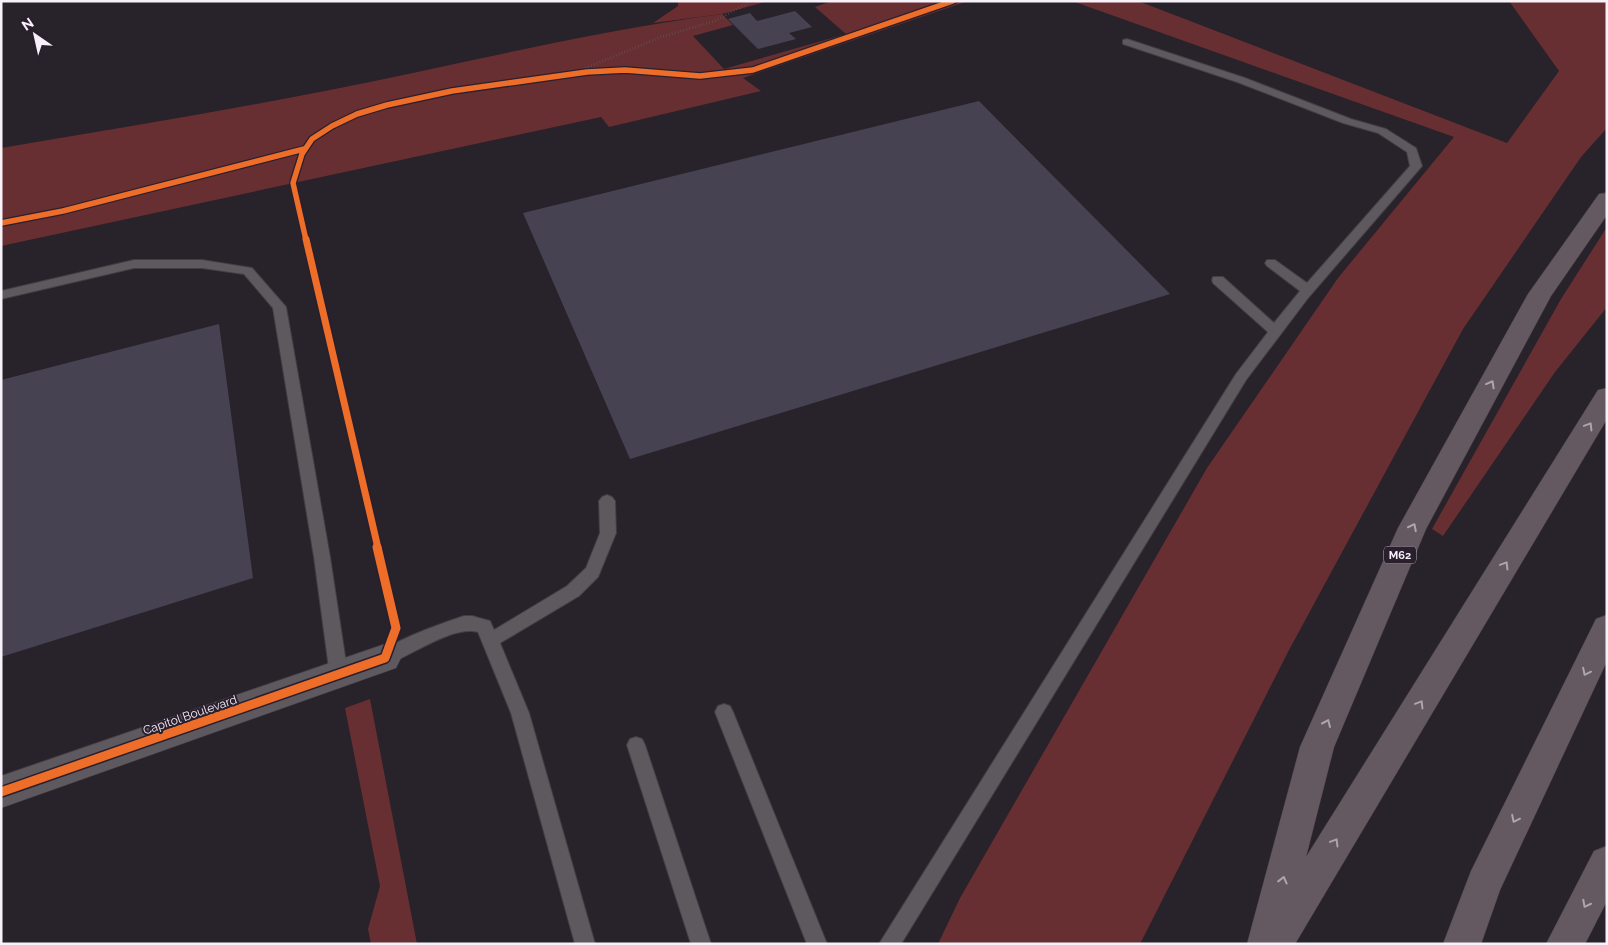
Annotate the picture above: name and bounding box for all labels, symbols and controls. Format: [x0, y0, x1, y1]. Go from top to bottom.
north arrow [10, 10, 60, 60]
text: N [19, 15, 37, 34]
one-way arrow [1485, 380, 1495, 389]
one-way arrow [1583, 423, 1593, 432]
one-way arrow [1407, 523, 1417, 532]
road number: M62 [1384, 546, 1416, 564]
one-way arrow [1498, 561, 1508, 570]
one-way arrow [1581, 667, 1592, 676]
street label: Capitol Boulevard [141, 692, 239, 738]
one-way arrow [1414, 700, 1423, 709]
one-way arrow [1321, 720, 1331, 728]
one-way arrow [1512, 813, 1522, 822]
one-way arrow [1329, 839, 1339, 848]
one-way arrow [1277, 875, 1288, 884]
one-way arrow [1582, 898, 1592, 907]

